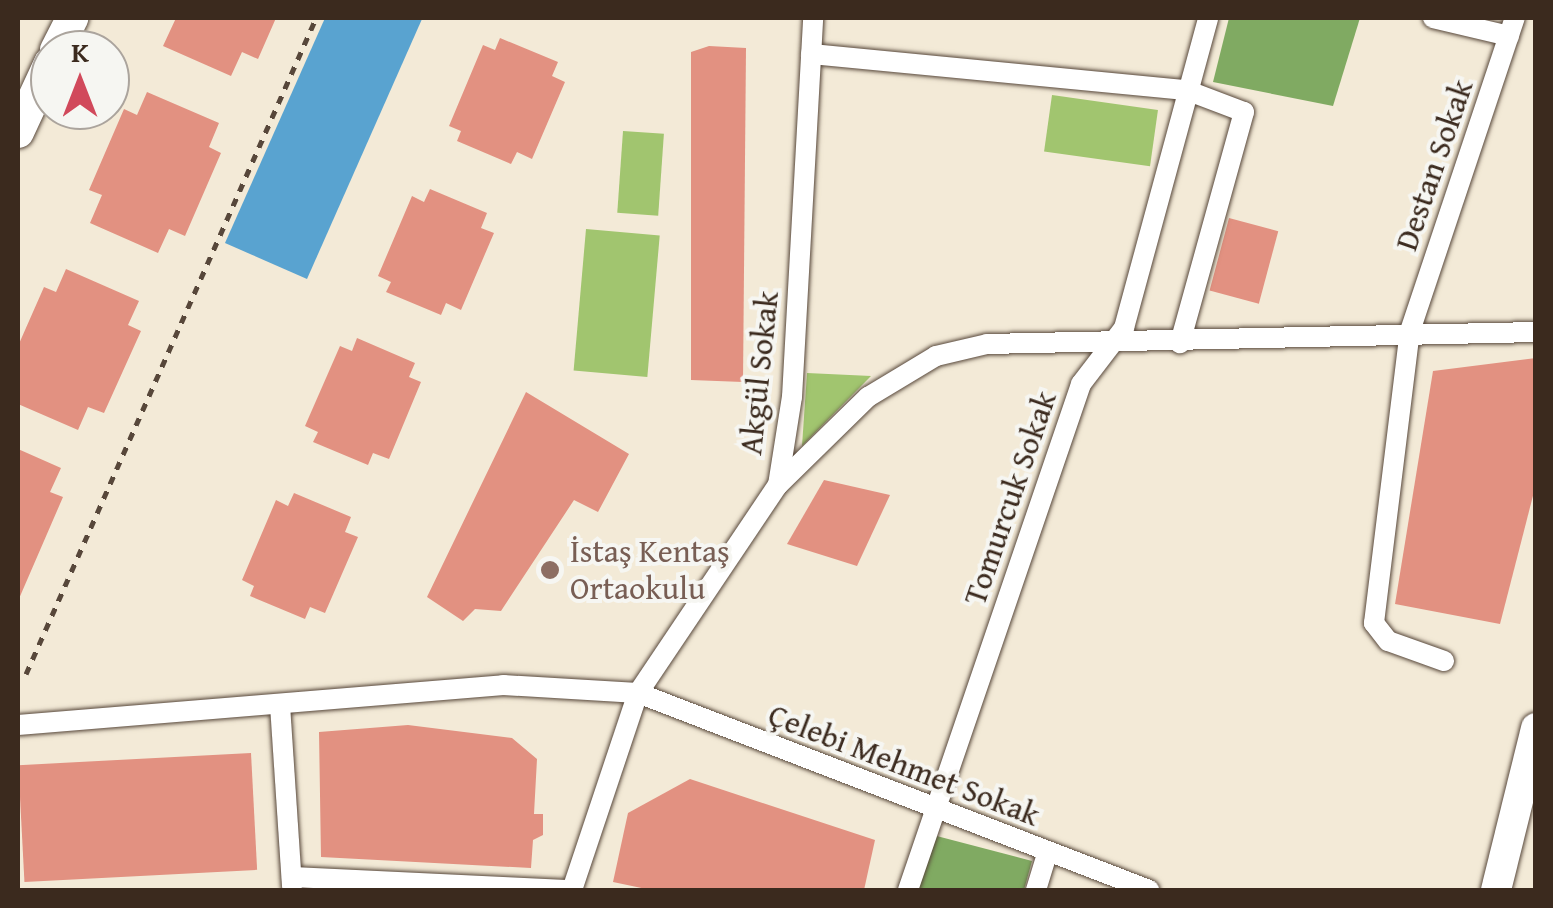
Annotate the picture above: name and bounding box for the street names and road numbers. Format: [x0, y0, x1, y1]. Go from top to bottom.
street label: Destan Sokak [1387, 75, 1481, 255]
street label: Akgül Sokak [731, 289, 787, 457]
street label: Tomurcuk Sokak [955, 386, 1065, 610]
street label: Çelebi Mehmet Sokak [763, 696, 1045, 834]

